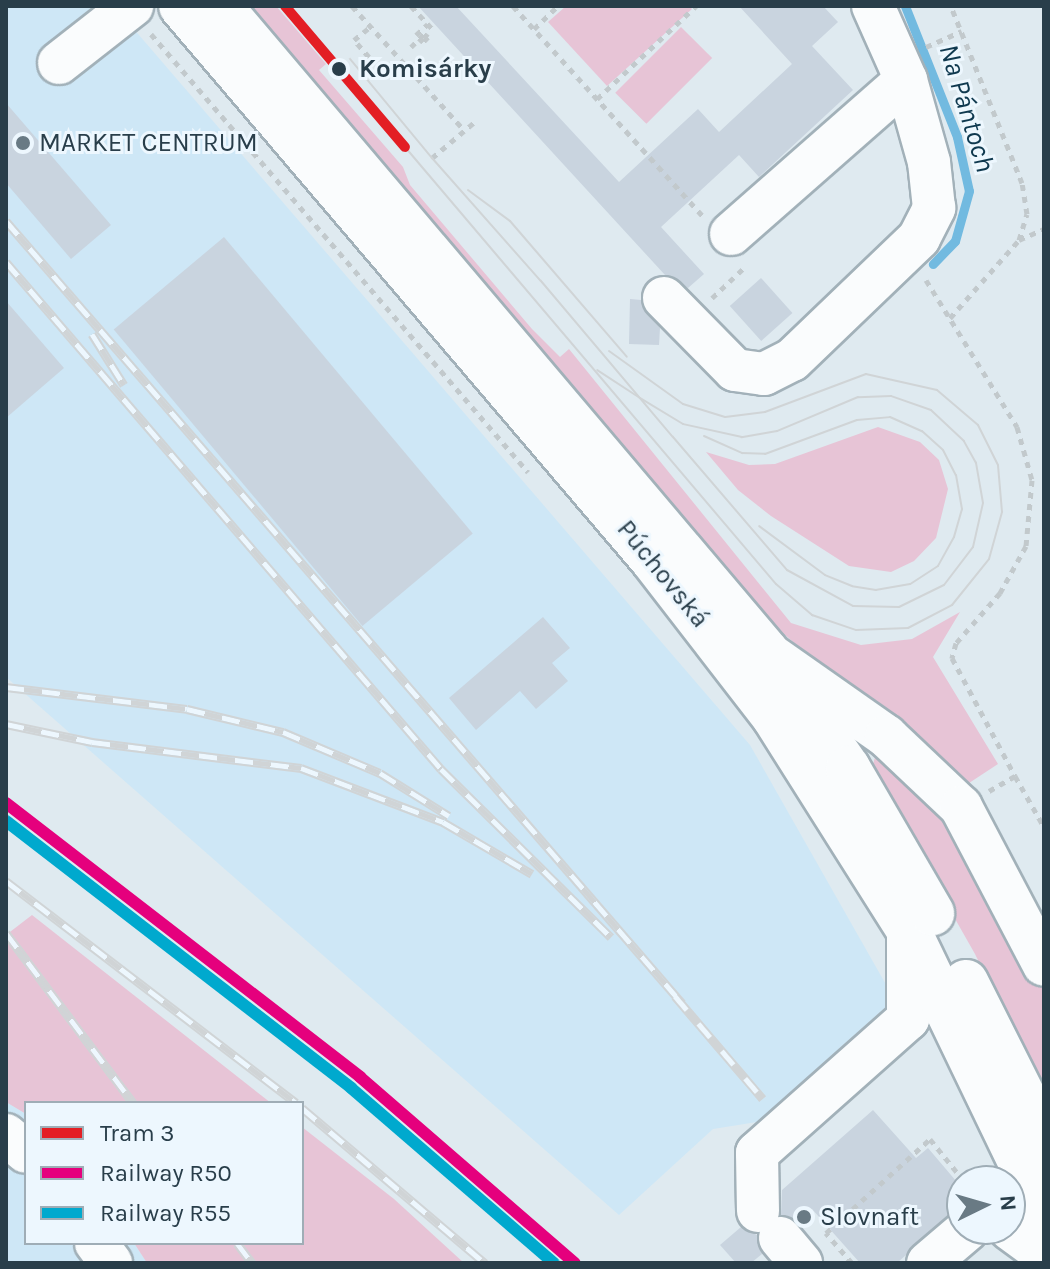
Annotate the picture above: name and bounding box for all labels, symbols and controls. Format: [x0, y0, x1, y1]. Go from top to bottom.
water label: Na Pántoch [932, 40, 1002, 176]
place label: Komisárky [359, 53, 491, 85]
marker: Komisárky [326, 56, 352, 82]
place label: MARKET CENTRUM [39, 127, 258, 159]
marker: MARKET CENTRUM [14, 134, 32, 152]
street label: Púchovská [610, 514, 716, 634]
legend [24, 1101, 304, 1245]
text: Tram 3 [100, 1119, 174, 1147]
text: Railway R50 [100, 1159, 232, 1187]
north arrow [946, 1165, 1026, 1245]
text: N [994, 1194, 1022, 1212]
text: Railway R55 [100, 1199, 231, 1227]
place label: Slovnaft [820, 1201, 919, 1233]
marker: Slovnaft [795, 1208, 813, 1226]

